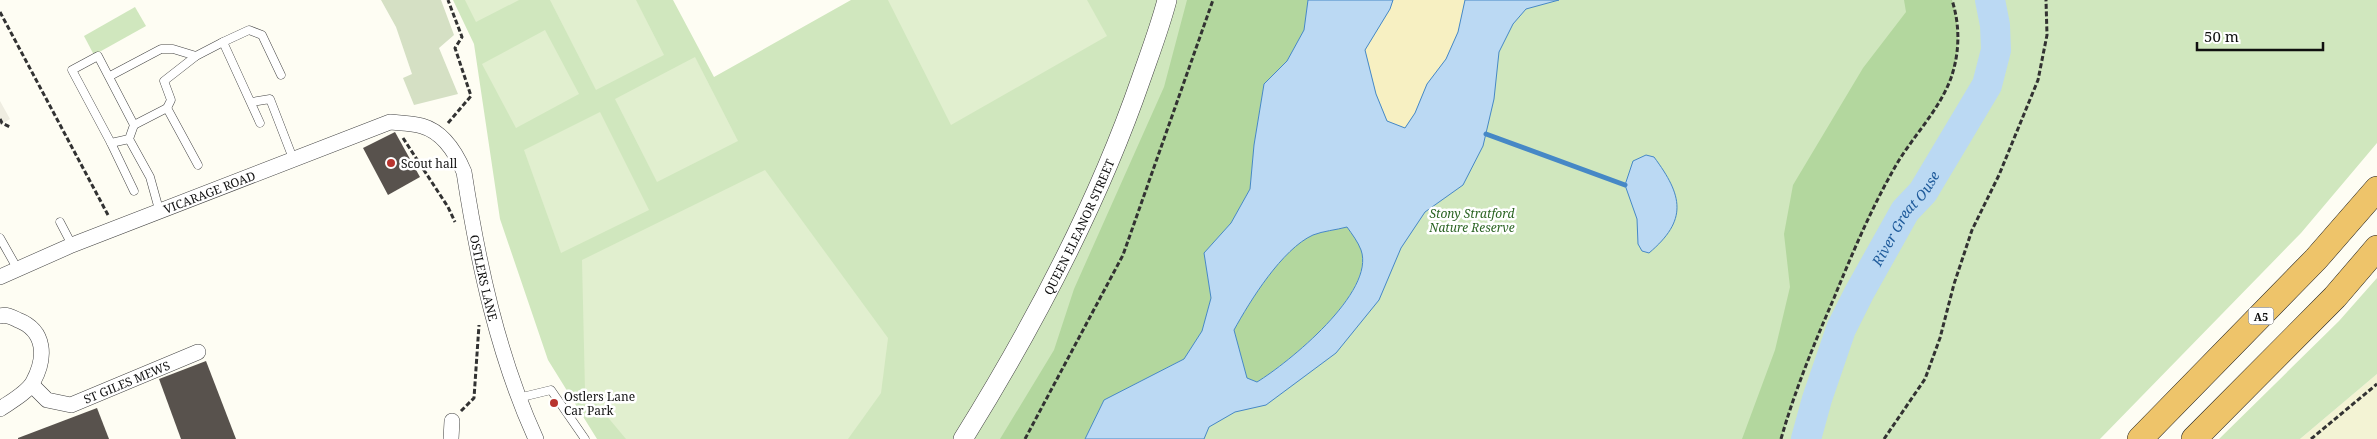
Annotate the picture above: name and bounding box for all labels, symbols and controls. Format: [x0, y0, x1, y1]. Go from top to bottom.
scale bar [2197, 20, 2323, 52]
text: 50 m [2204, 26, 2239, 46]
place label: Scout hall [401, 155, 457, 172]
street label: QUEEN ELEANOR STREET [1039, 156, 1118, 298]
marker: Scout hall [385, 157, 397, 169]
street label: VICARAGE ROAD [161, 166, 258, 217]
water label: River Great Ouse [1866, 167, 1943, 270]
park label: Stony Stratford Nature Reserve [1428, 205, 1515, 236]
street label: OSTLERS LANE [466, 233, 502, 323]
road number: A5 [2248, 308, 2274, 324]
street label: ST GILES MEWS [81, 356, 172, 407]
place label: Ostlers Lane Car Park [564, 388, 635, 419]
marker: Ostlers Lane Car Park [548, 397, 560, 409]

